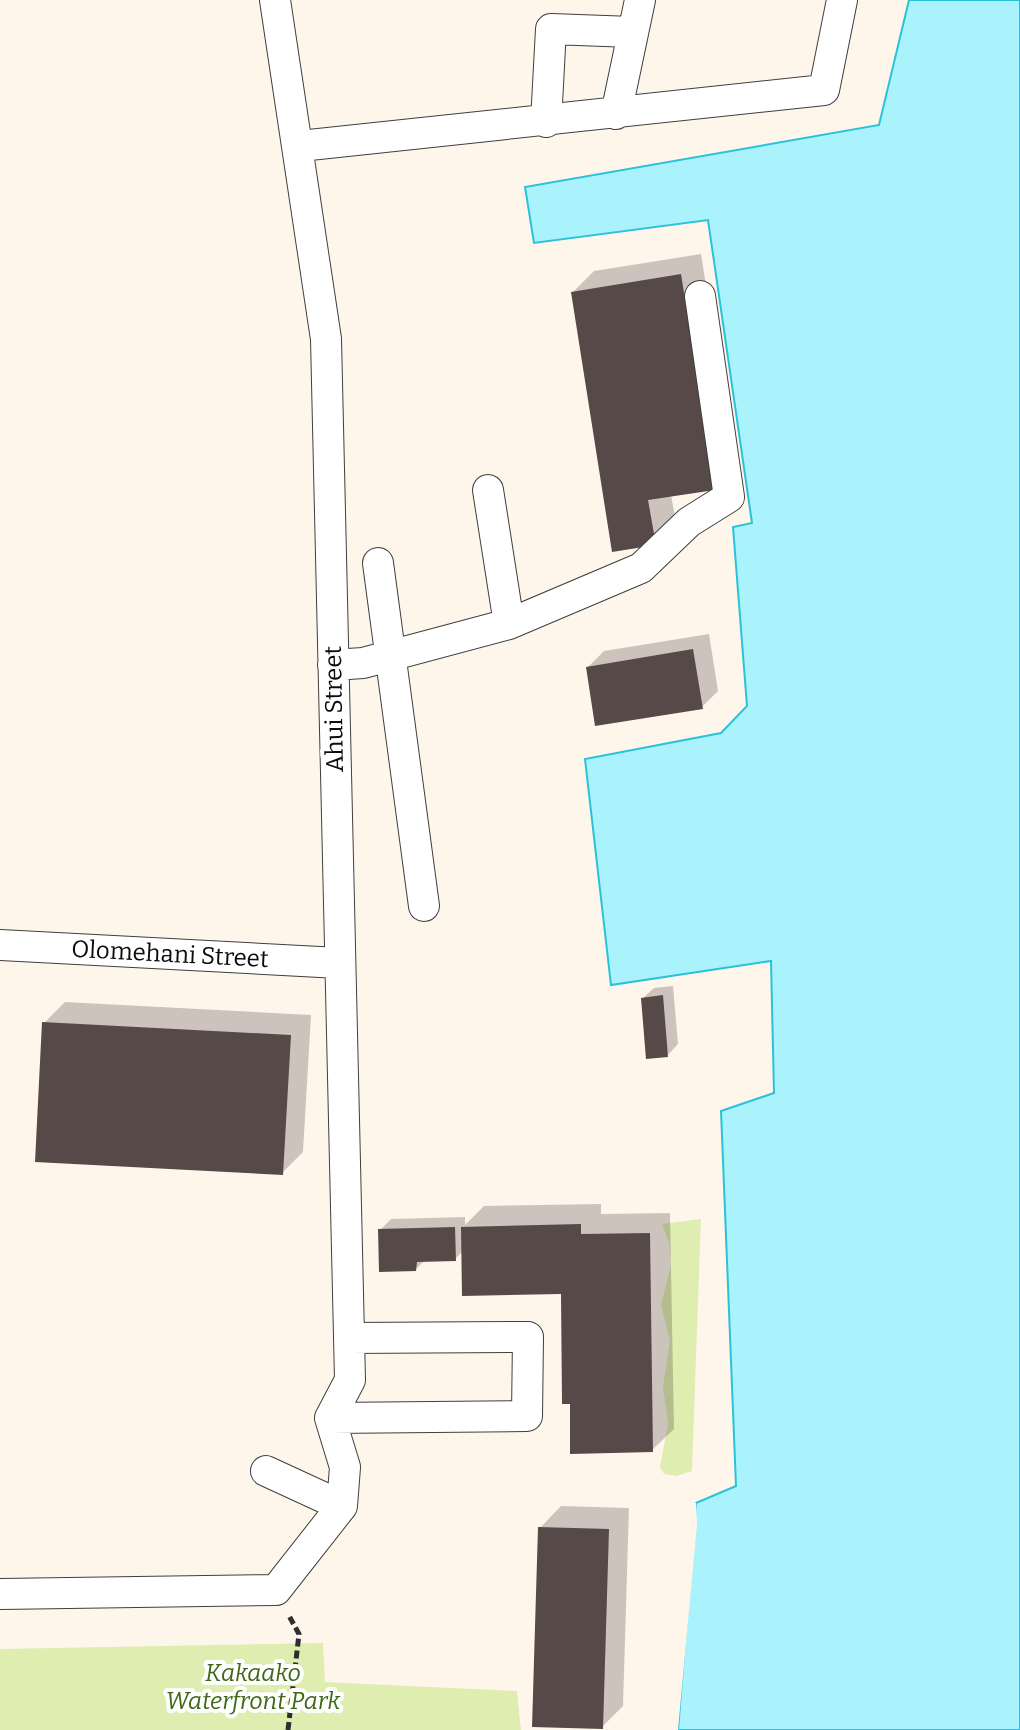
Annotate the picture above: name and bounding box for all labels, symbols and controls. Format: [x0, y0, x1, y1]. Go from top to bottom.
street label: Ahui Street [319, 645, 349, 772]
street label: Olomehani Street [71, 935, 270, 973]
park label: Kakaako Waterfront Park [166, 1659, 341, 1715]

